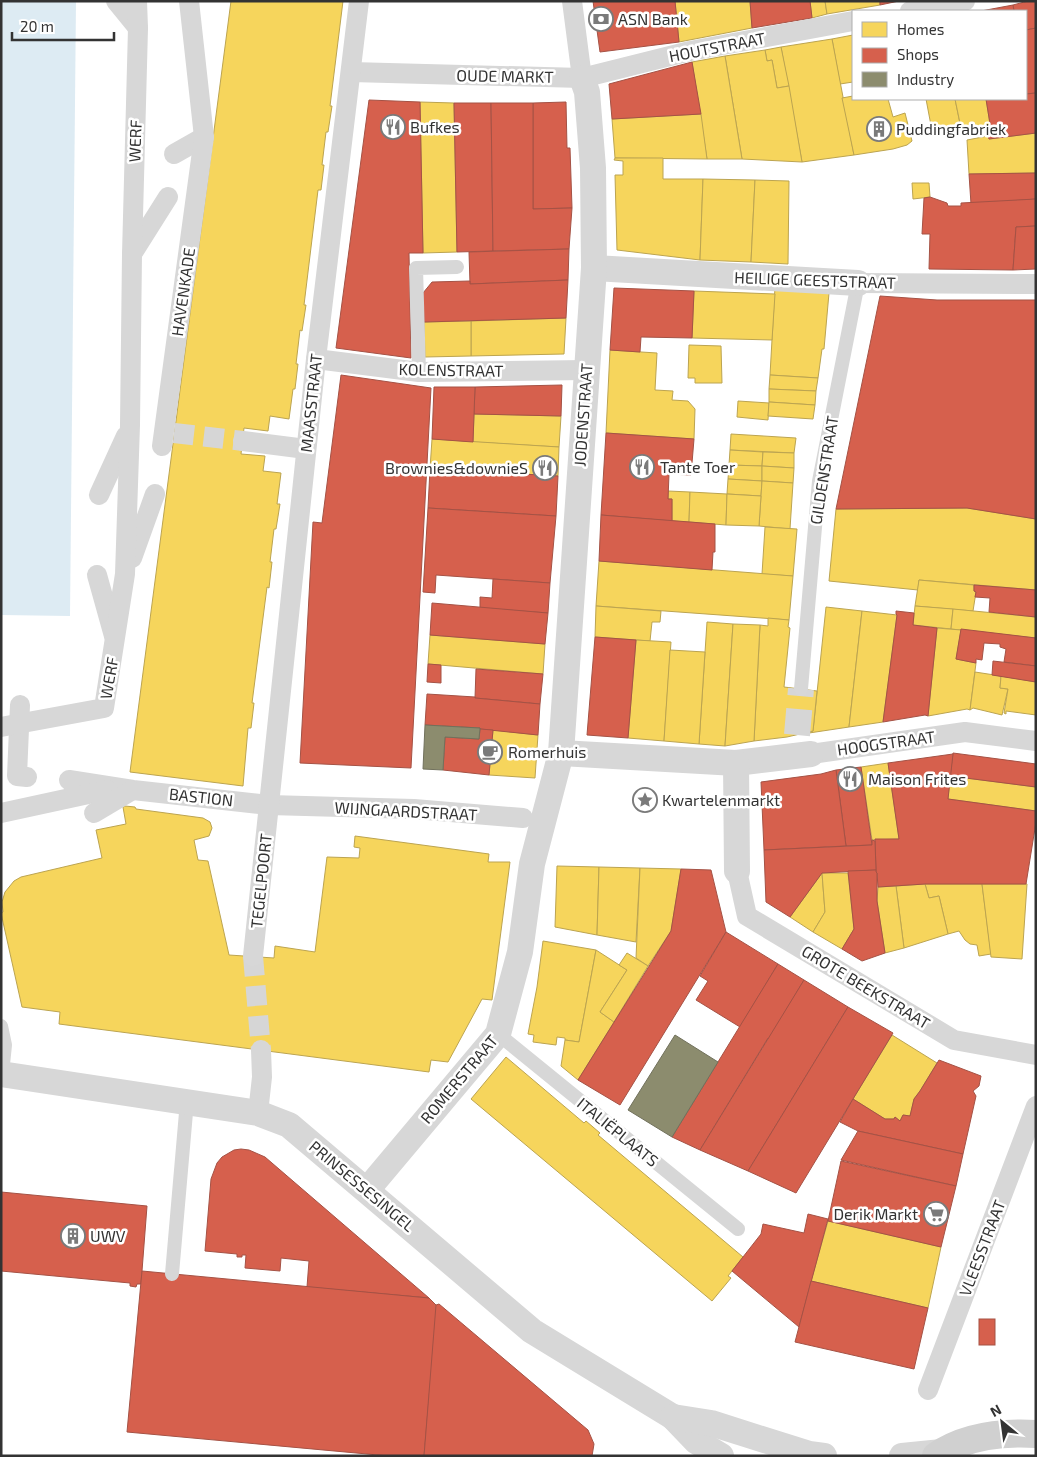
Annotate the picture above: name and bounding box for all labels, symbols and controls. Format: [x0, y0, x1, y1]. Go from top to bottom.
bank icon: ASN Bank [588, 6, 614, 32]
place label: ASN Bank [618, 9, 688, 28]
scale bar [12, 10, 115, 42]
legend [852, 10, 1027, 100]
text: 20 m [20, 17, 54, 35]
text: Homes [897, 20, 944, 38]
street label: HOUTSTRAAT [667, 28, 767, 65]
text: Shops [897, 45, 939, 63]
street label: OUDE MARKT [456, 65, 554, 86]
text: Industry [897, 70, 954, 88]
restaurant icon: Bufkes [380, 114, 406, 140]
building icon: Puddingfabriek [866, 116, 892, 142]
place label: Bufkes [410, 117, 460, 136]
street label: WERF [124, 119, 145, 163]
place label: Puddingfabriek [896, 119, 1006, 138]
street label: HAVENKADE [167, 246, 198, 337]
street label: HEILIGE GEESTSTRAAT [734, 267, 896, 292]
street label: MAASSTRAAT [296, 353, 325, 453]
street label: KOLENSTRAAT [399, 359, 503, 380]
street label: JODENSTRAAT [569, 363, 596, 467]
street label: GILDENSTRAAT [806, 414, 841, 526]
restaurant icon: Tante Toer [629, 454, 655, 480]
restaurant icon: Brownies&downieS [532, 455, 558, 481]
place label: Tante Toer [660, 457, 736, 476]
place label: Brownies&downieS [385, 458, 528, 477]
street label: WERF [95, 655, 122, 701]
street label: HOOGSTRAAT [836, 726, 936, 759]
cafe icon: Romerhuis [477, 739, 503, 765]
place label: Romerhuis [508, 742, 586, 761]
restaurant icon: Maison Frites [837, 766, 863, 792]
place label: Maison Frites [868, 769, 966, 788]
street label: BASTION [168, 784, 234, 809]
place icon: Kwartelenmarkt [632, 787, 658, 813]
place label: Kwartelenmarkt [662, 790, 780, 809]
street label: WIJNGAARDSTRAAT [334, 797, 478, 824]
street label: TEGELPOORT [246, 833, 275, 929]
street label: GROTE BEEKSTRAAT [799, 941, 934, 1032]
street label: ROMERSTRAAT [416, 1030, 501, 1127]
street label: ITALIËPLAATS [574, 1093, 663, 1170]
street label: PRINSESSESINGEL [306, 1136, 419, 1235]
street label: VLEESSTRAAT [955, 1197, 1009, 1299]
supermarket icon: Derik Markt [923, 1201, 949, 1227]
place label: Derik Markt [833, 1204, 918, 1223]
building icon: UWV [60, 1223, 86, 1249]
place label: UWV [90, 1226, 126, 1245]
north arrow [977, 1397, 1027, 1447]
text: N [987, 1400, 1004, 1420]

